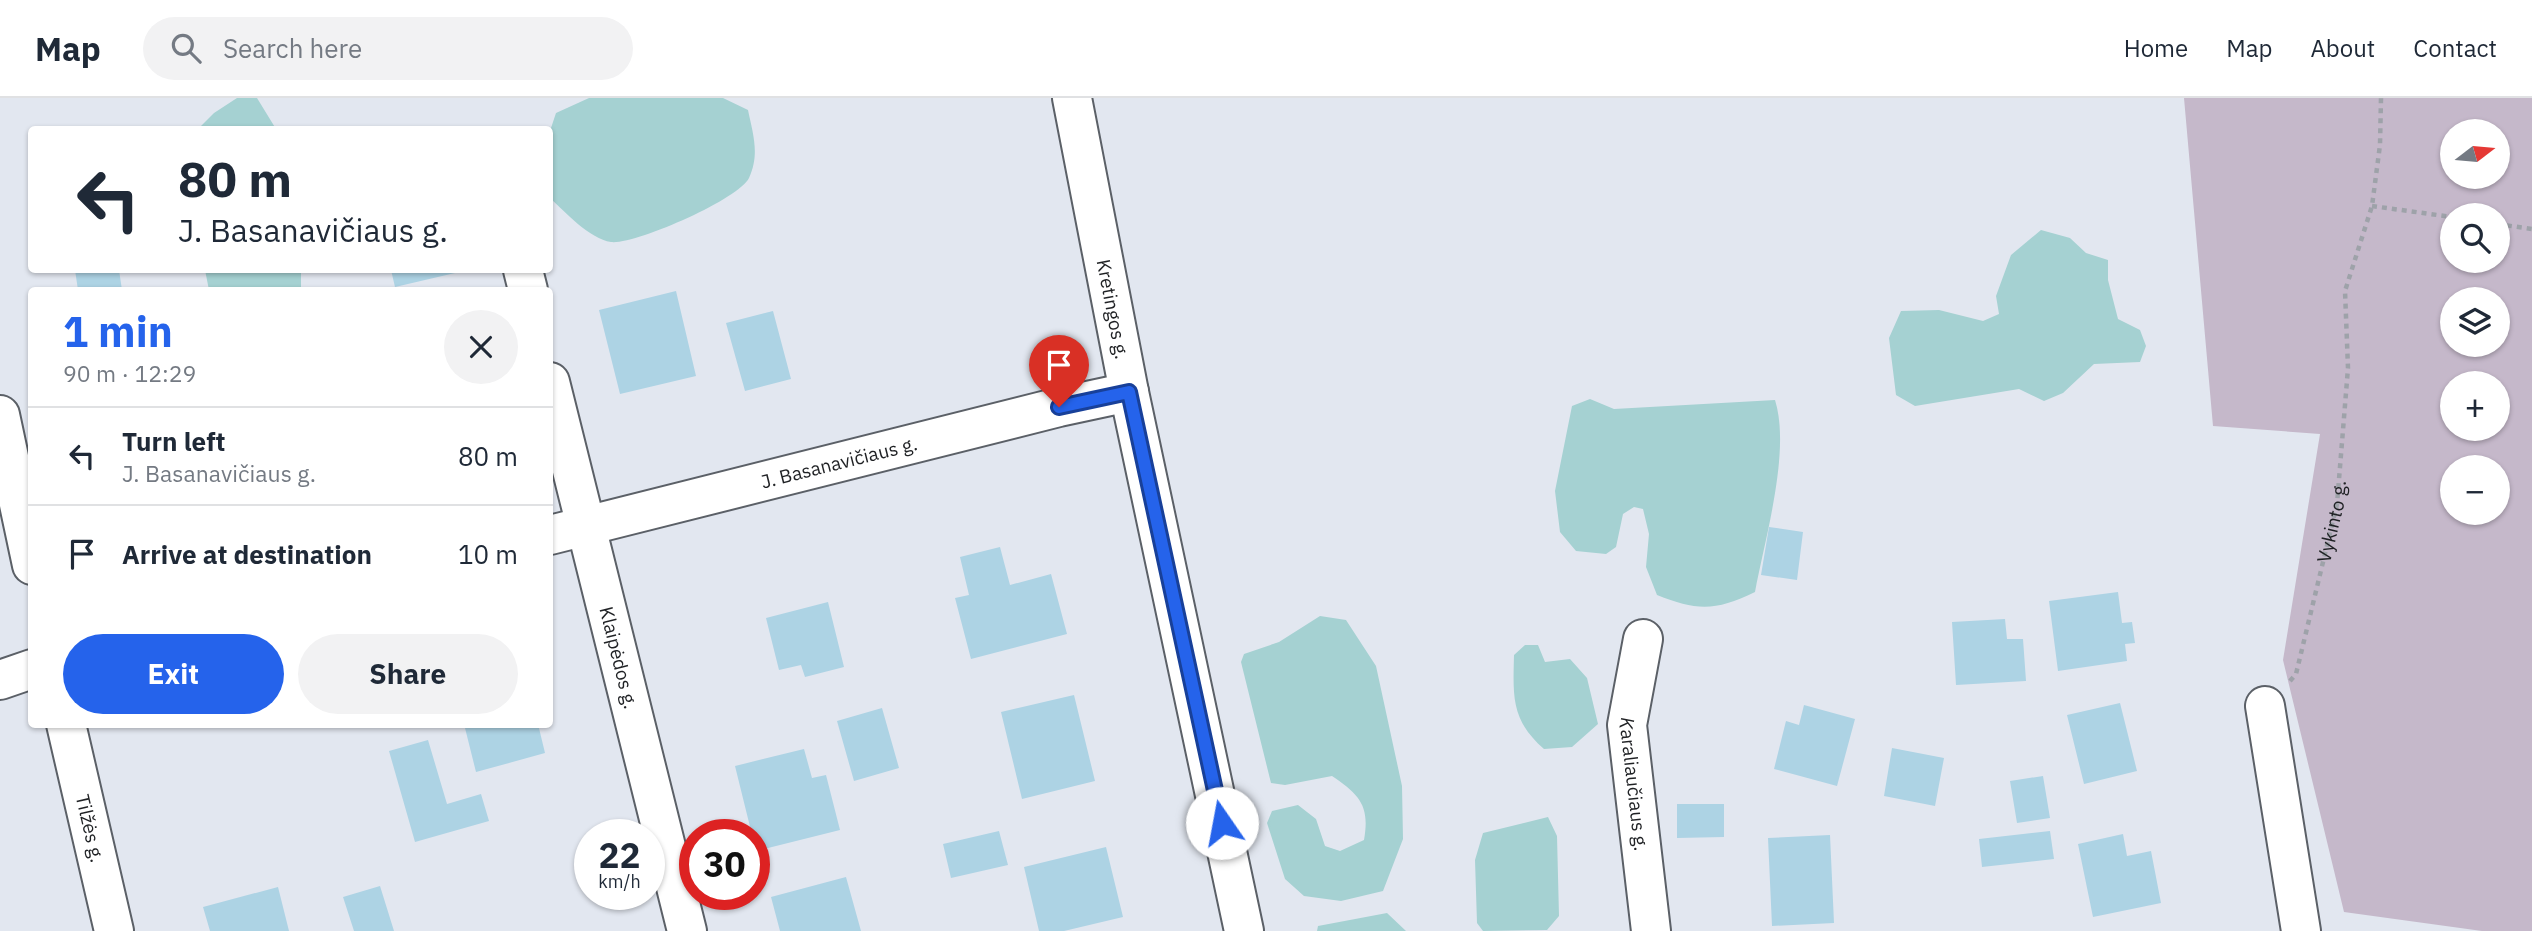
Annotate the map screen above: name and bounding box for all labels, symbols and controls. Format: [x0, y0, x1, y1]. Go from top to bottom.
search box [143, 17, 633, 80]
text: Map [35, 27, 101, 70]
icon: search [167, 29, 205, 67]
text: Search here [223, 31, 362, 65]
text: Home [2124, 32, 2188, 64]
text: Map [2226, 32, 2272, 64]
text: About [2310, 32, 2375, 64]
text: Contact [2413, 32, 2497, 64]
north arrow [2440, 119, 2510, 189]
map controls [2440, 119, 2510, 525]
text: 80 m [178, 147, 292, 210]
icon: left [63, 154, 154, 245]
button: search [2440, 203, 2510, 273]
text: J. Basanavičiaus g. [178, 209, 448, 251]
street label: Kretingos g. [1092, 257, 1134, 361]
button: layers [2440, 287, 2510, 357]
text: 1 min [63, 304, 173, 359]
button: close [444, 310, 518, 384]
pin [1029, 335, 1089, 407]
icon: arrive [1040, 346, 1078, 384]
text: 90 m · 12:29 [63, 358, 196, 388]
button: + [2440, 371, 2510, 441]
text: Turn left [122, 424, 225, 458]
street label: J. Basanavičiaus g. [758, 431, 920, 494]
icon: left [63, 437, 101, 475]
text: 80 m [458, 439, 518, 473]
button: − [2440, 455, 2510, 525]
text: J. Basanavičiaus g. [122, 458, 316, 488]
street label: Vykinto g. [2311, 479, 2351, 565]
icon: arrive [63, 535, 101, 573]
text: Arrive at destination [122, 537, 372, 571]
text: 10 m [458, 537, 518, 571]
street label: Klaipėdos g. [594, 604, 643, 711]
button: Exit [63, 634, 284, 714]
button: Share [298, 634, 518, 714]
street label: Karaliaučiaus g. [1614, 715, 1654, 852]
position arrow [1185, 786, 1259, 860]
street label: Tilžės g. [71, 792, 110, 865]
speed limit sign: 30 [679, 819, 770, 910]
text: 22 [598, 832, 641, 878]
text: km/h [598, 870, 641, 893]

